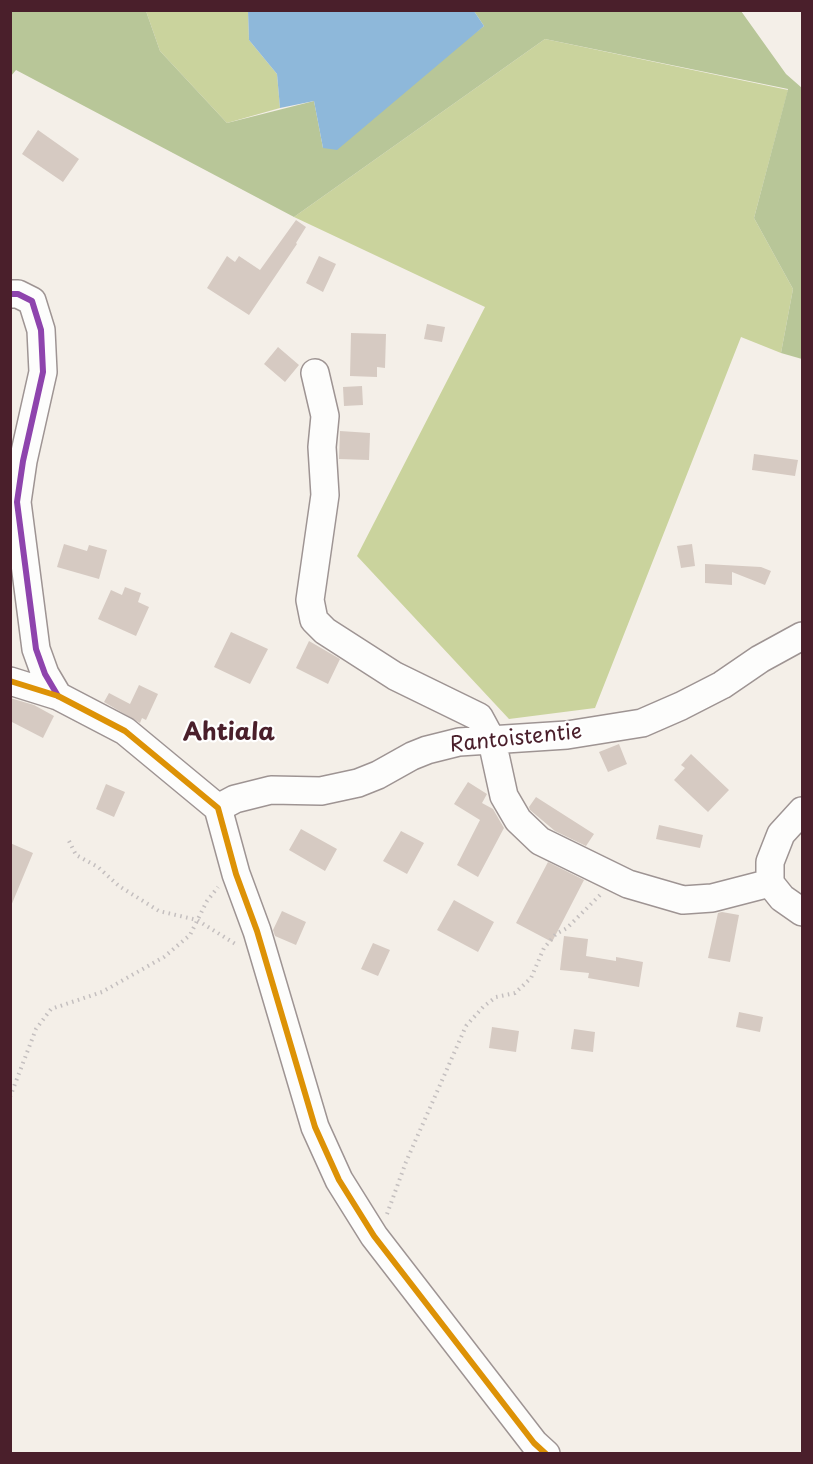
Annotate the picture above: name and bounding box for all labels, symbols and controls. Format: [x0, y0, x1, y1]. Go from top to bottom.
district label: Ahtiala [183, 719, 275, 747]
street label: Rantoistentie [449, 720, 583, 758]

